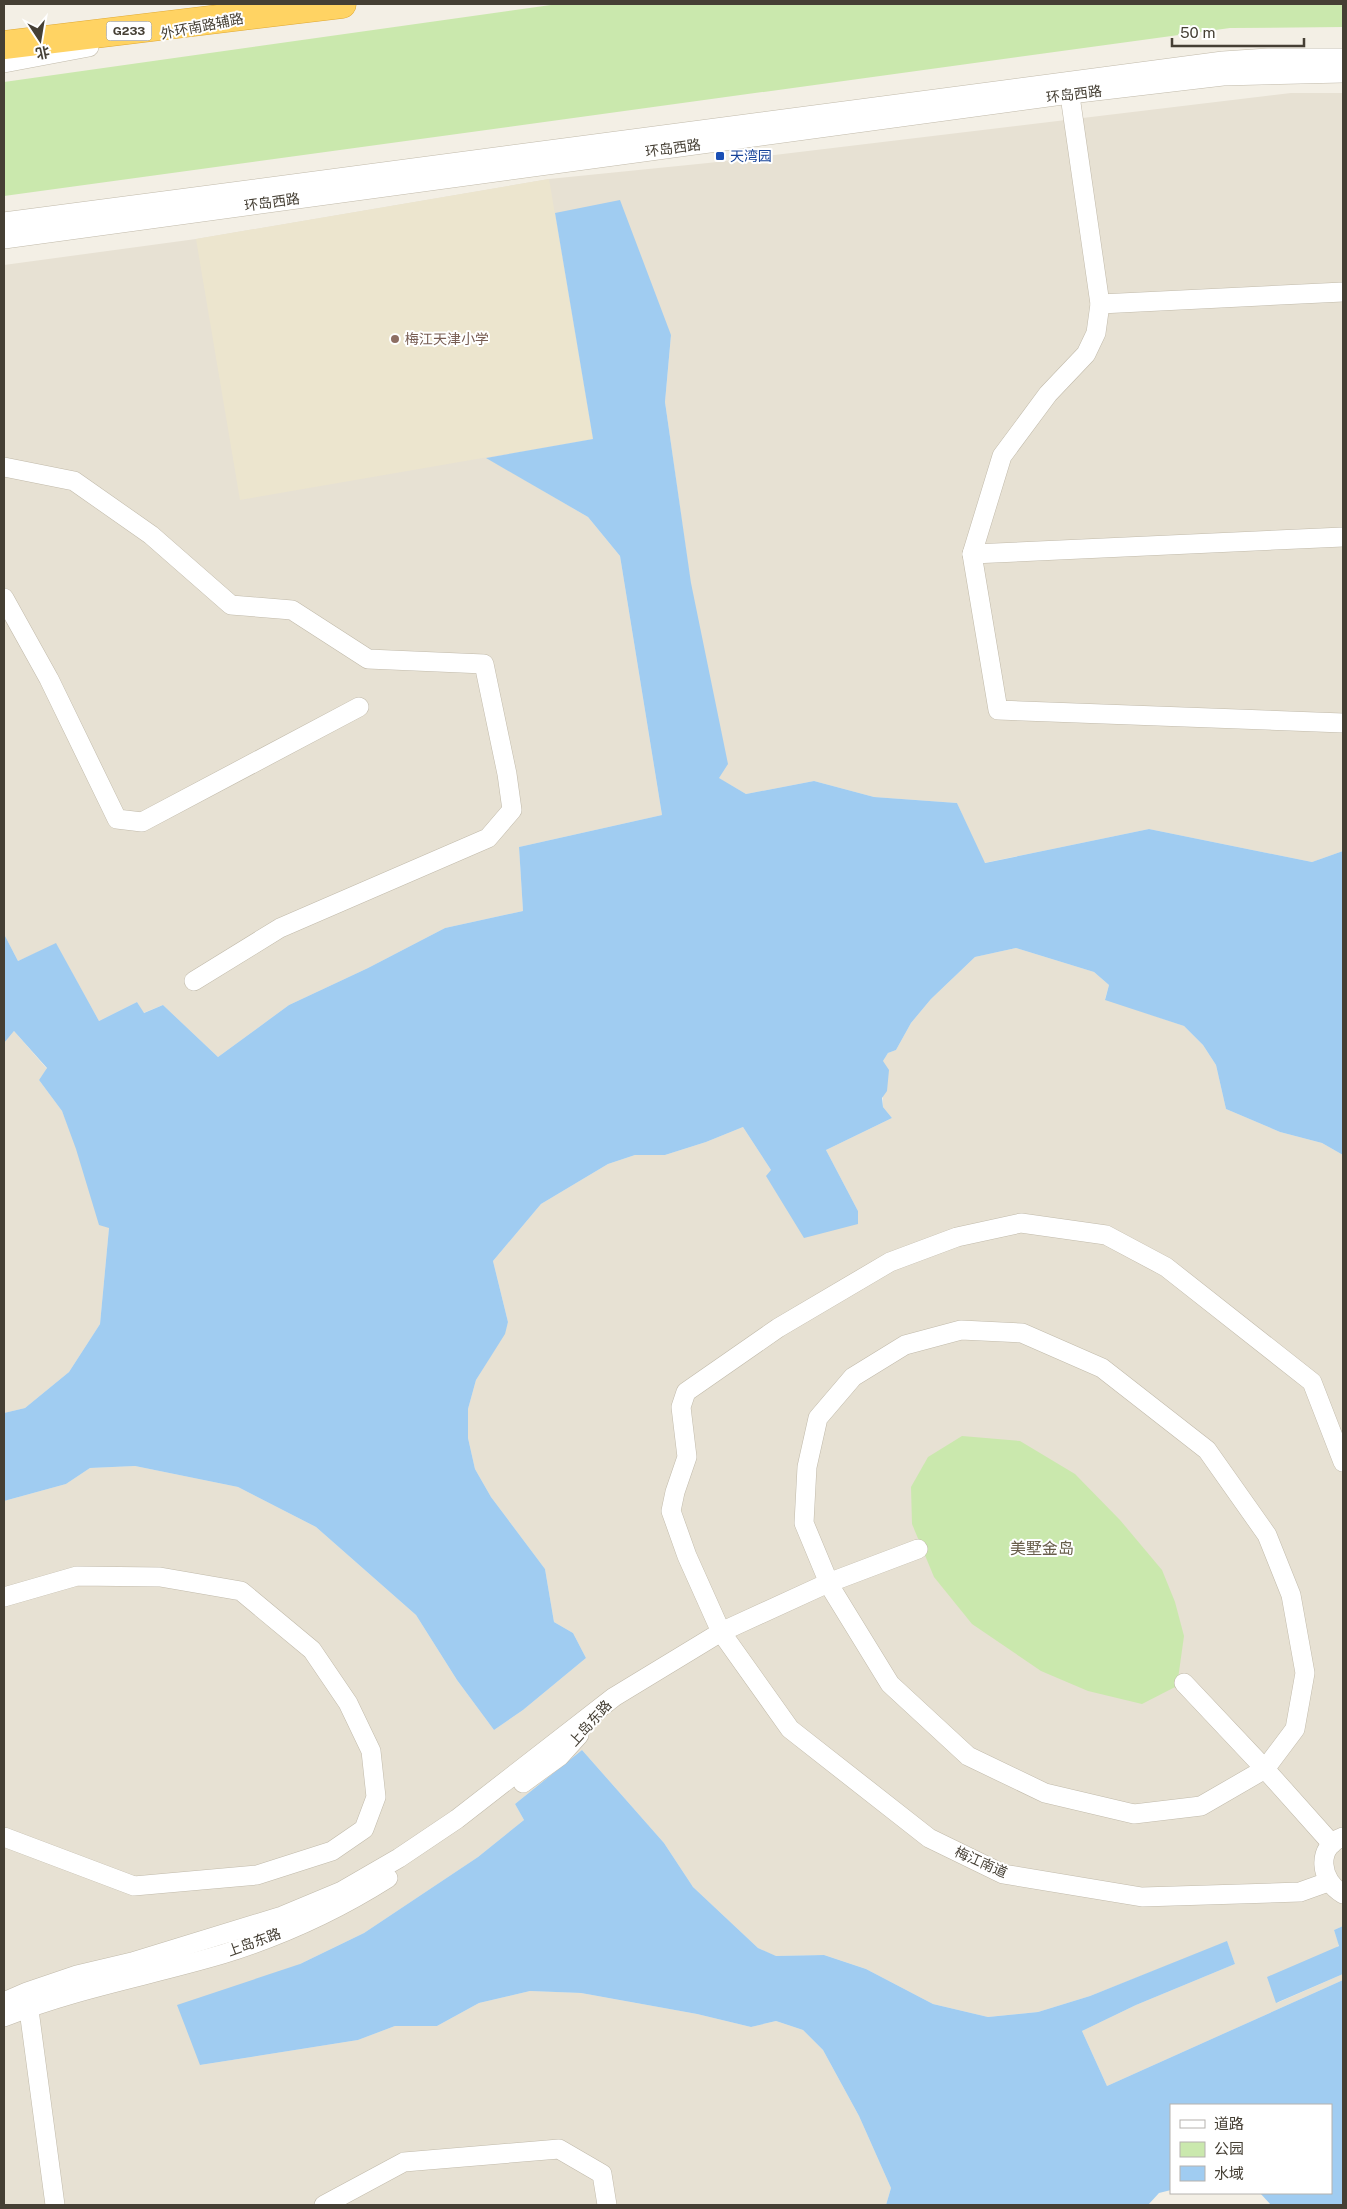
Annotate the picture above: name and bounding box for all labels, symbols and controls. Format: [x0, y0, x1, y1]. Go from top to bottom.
street label: 外环南路辅路 [159, 10, 245, 42]
north arrow [15, 15, 65, 65]
scale bar [1172, 15, 1304, 47]
road number: G233 [106, 22, 152, 40]
text: 50 m [1180, 24, 1215, 41]
text: 北 [34, 43, 51, 62]
street label: 环岛西路 [1045, 83, 1103, 105]
street label: 环岛西路 [644, 136, 702, 160]
place label: 天湾园 [730, 148, 772, 164]
marker: 天湾园 [714, 150, 726, 162]
street label: 环岛西路 [243, 190, 301, 214]
place label: 梅江天津小学 [405, 331, 489, 347]
marker: 梅江天津小学 [389, 333, 401, 345]
district label: 美墅金岛 [1010, 1539, 1074, 1558]
street label: 上岛东路 [565, 1697, 615, 1749]
street label: 梅江南道 [952, 1843, 1010, 1881]
street label: 上岛东路 [225, 1925, 283, 1959]
legend [1170, 2104, 1332, 2194]
text: 道路 [1214, 2115, 1244, 2132]
text: 公园 [1214, 2140, 1244, 2157]
text: 水域 [1214, 2165, 1244, 2182]

